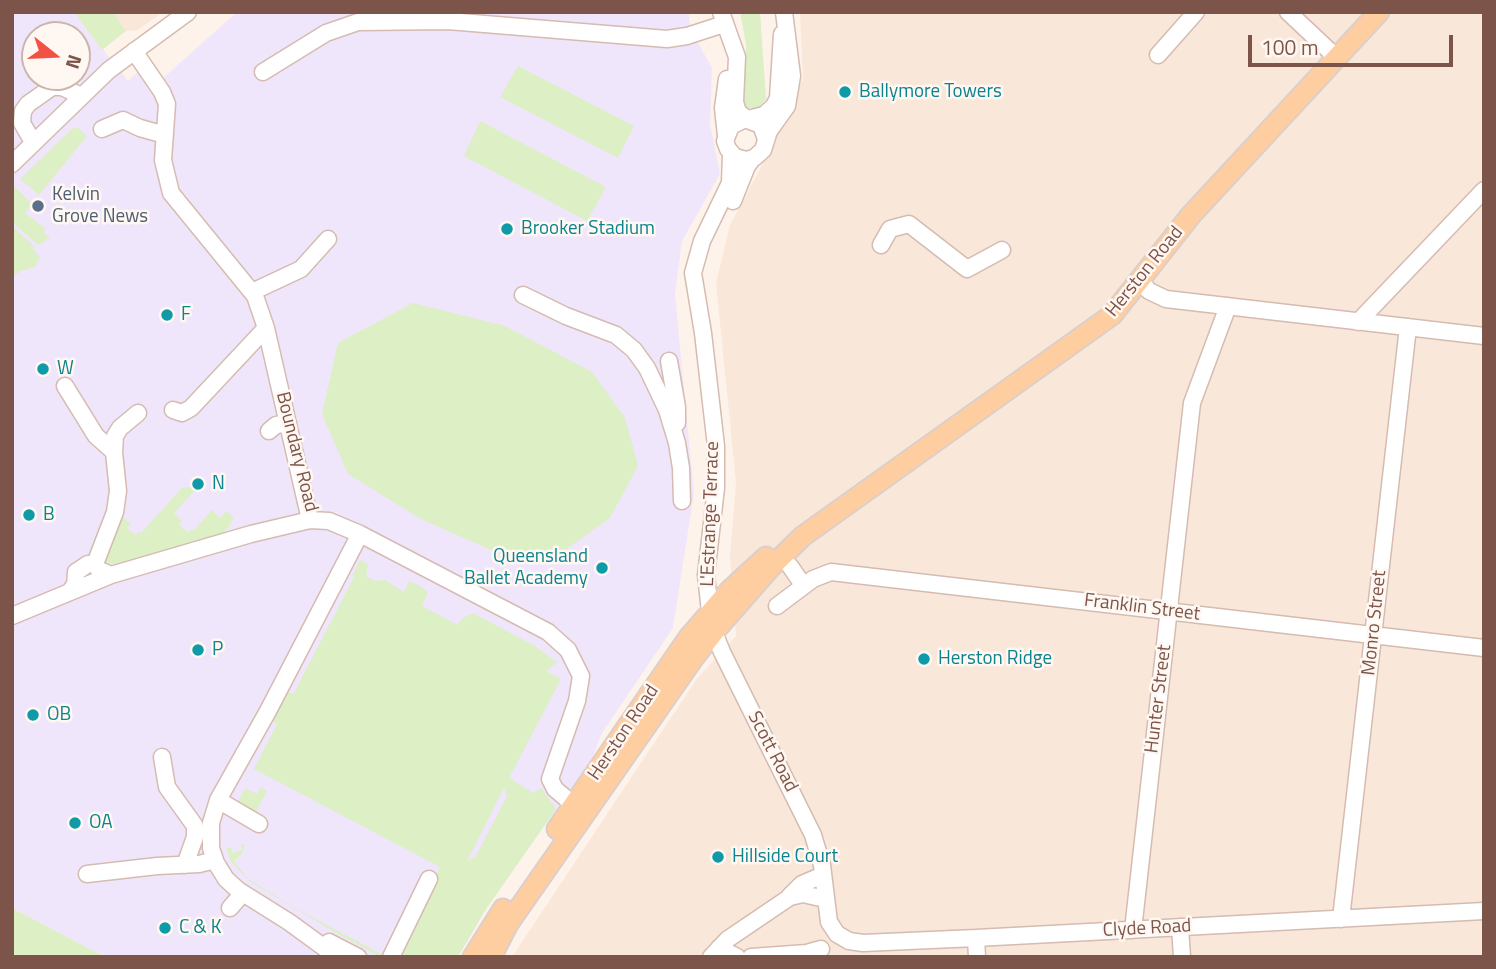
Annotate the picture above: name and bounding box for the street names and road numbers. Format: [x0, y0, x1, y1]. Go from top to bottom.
street label: Herston Road [1102, 222, 1188, 322]
street label: Boundary Road [270, 390, 322, 514]
street label: L'Estrange Terrace [697, 441, 725, 587]
street label: Monro Street [1358, 569, 1392, 677]
street label: Franklin Street [1083, 590, 1201, 626]
street label: Hunter Street [1141, 643, 1177, 755]
street label: Herston Road [584, 681, 664, 785]
street label: Scott Road [742, 708, 802, 796]
street label: Clyde Road [1102, 915, 1192, 943]

